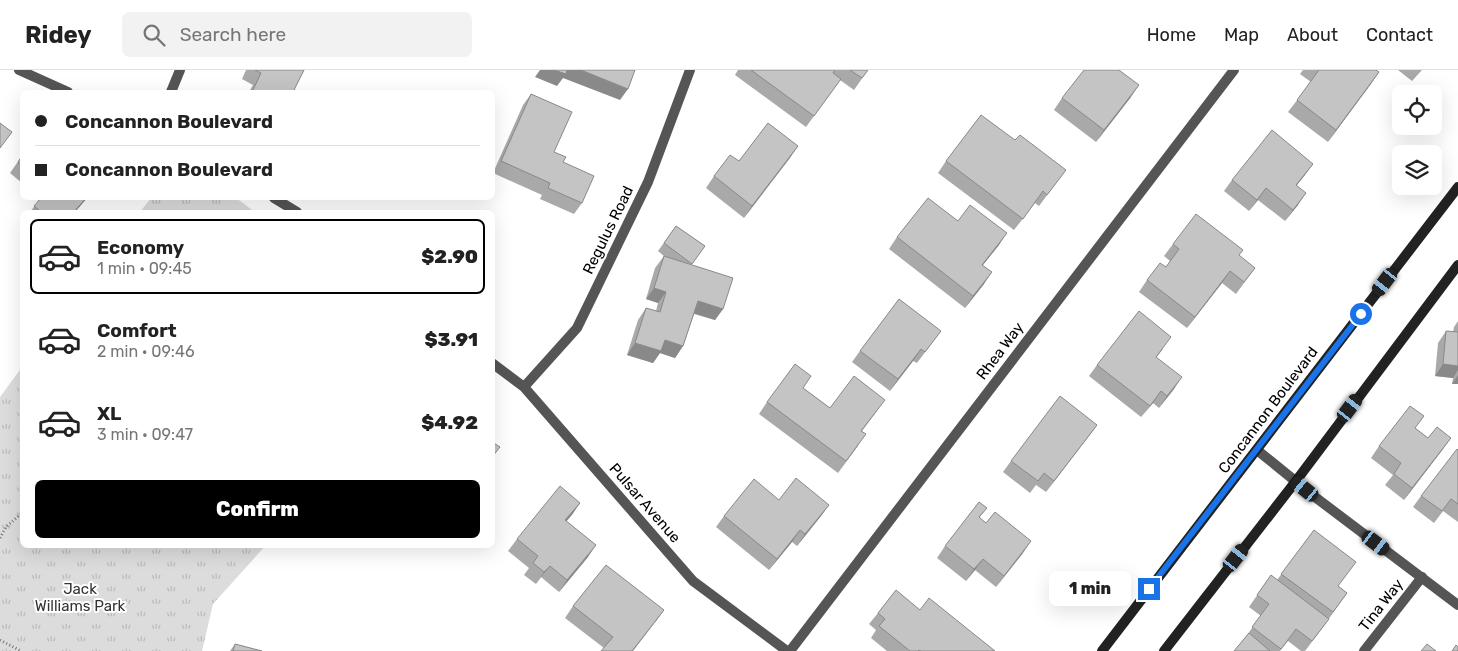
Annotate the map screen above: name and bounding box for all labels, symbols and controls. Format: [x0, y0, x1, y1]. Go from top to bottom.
search box [122, 12, 472, 57]
text: Ridey [25, 21, 92, 49]
icon: search [140, 21, 168, 49]
text: Search here [180, 23, 286, 46]
text: Home [1147, 24, 1196, 46]
text: Map [1224, 24, 1259, 46]
text: About [1287, 24, 1338, 46]
text: Contact [1366, 24, 1433, 46]
map controls [1392, 85, 1442, 195]
button: locate [1392, 85, 1442, 135]
text: Concannon Boulevard [65, 110, 273, 133]
button: layers [1392, 145, 1442, 195]
text: Concannon Boulevard [65, 158, 273, 181]
street label: Regulus Road [579, 183, 637, 277]
icon: car [37, 234, 82, 279]
text: Economy [97, 236, 184, 259]
text: $2.90 [421, 245, 478, 268]
text: 1 min · 09:45 [97, 259, 192, 278]
car [1369, 266, 1400, 298]
route start [1350, 303, 1372, 325]
icon: car [37, 317, 82, 362]
text: Comfort [97, 319, 177, 342]
street label: Rhea Way [973, 319, 1027, 383]
text: $3.91 [424, 328, 478, 351]
text: 2 min · 09:46 [97, 342, 195, 361]
street label: Concannon Boulevard [1214, 343, 1322, 477]
car [1334, 392, 1365, 424]
icon: car [37, 400, 82, 445]
text: XL [97, 402, 121, 425]
text: $4.92 [421, 411, 478, 434]
text: 3 min · 09:47 [97, 425, 193, 444]
street label: Pulsar Avenue [606, 460, 684, 546]
car [1288, 474, 1321, 504]
button: Confirm [35, 480, 480, 538]
car [1359, 528, 1392, 558]
car [1220, 542, 1251, 574]
callout: 1 min [1049, 572, 1132, 606]
street label: Tina Way [1355, 575, 1407, 635]
route end [1138, 578, 1160, 600]
text: 1 min [1069, 579, 1111, 598]
park label: Jack Williams Park [35, 580, 126, 615]

